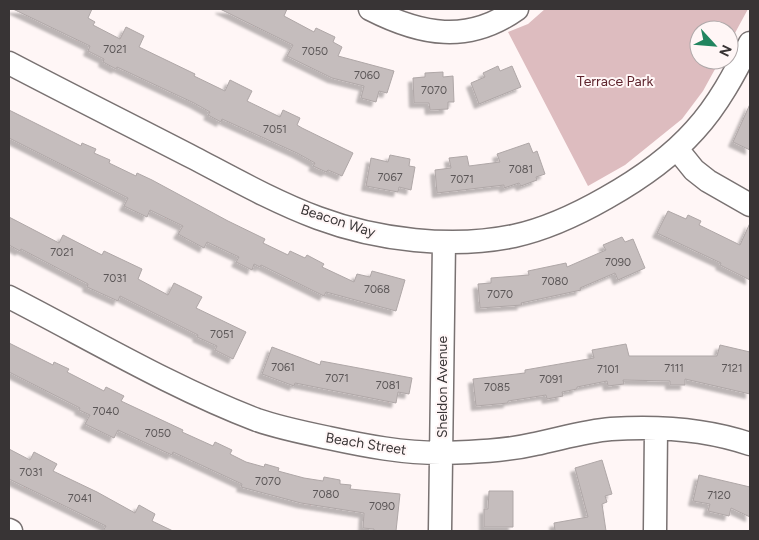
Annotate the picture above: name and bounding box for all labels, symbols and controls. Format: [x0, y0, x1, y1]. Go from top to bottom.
north arrow [689, 20, 739, 70]
text: N [715, 42, 735, 59]
house number: 7021 [103, 43, 127, 56]
house number: 7050 [302, 45, 328, 58]
house number: 7060 [354, 69, 380, 82]
park label: Terrace Park [577, 73, 653, 90]
house number: 7070 [421, 84, 447, 97]
house number: 7051 [263, 123, 287, 136]
house number: 7081 [509, 163, 533, 176]
house number: 7067 [377, 171, 403, 184]
house number: 7071 [450, 173, 474, 186]
street label: Beacon Way [298, 201, 378, 241]
house number: 7021 [50, 246, 74, 259]
house number: 7090 [605, 256, 631, 269]
house number: 7031 [103, 272, 127, 285]
house number: 7080 [542, 275, 568, 288]
house number: 7068 [364, 283, 390, 296]
house number: 7070 [487, 288, 513, 301]
house number: 7051 [210, 328, 234, 341]
street label: Sheldon Avenue [434, 336, 451, 438]
house number: 7061 [271, 361, 295, 374]
house number: 7111 [664, 362, 684, 375]
house number: 7121 [721, 362, 743, 375]
house number: 7101 [597, 363, 619, 376]
house number: 7071 [325, 372, 349, 385]
house number: 7091 [539, 373, 563, 386]
house number: 7081 [376, 379, 400, 392]
house number: 7085 [484, 381, 510, 394]
house number: 7040 [93, 405, 119, 418]
house number: 7050 [145, 427, 171, 440]
street label: Beach Street [324, 429, 408, 459]
house number: 7031 [19, 466, 43, 479]
house number: 7070 [255, 475, 281, 488]
house number: 7080 [313, 488, 339, 501]
house number: 7120 [707, 489, 731, 502]
house number: 7041 [68, 492, 92, 505]
house number: 7090 [369, 500, 395, 513]

